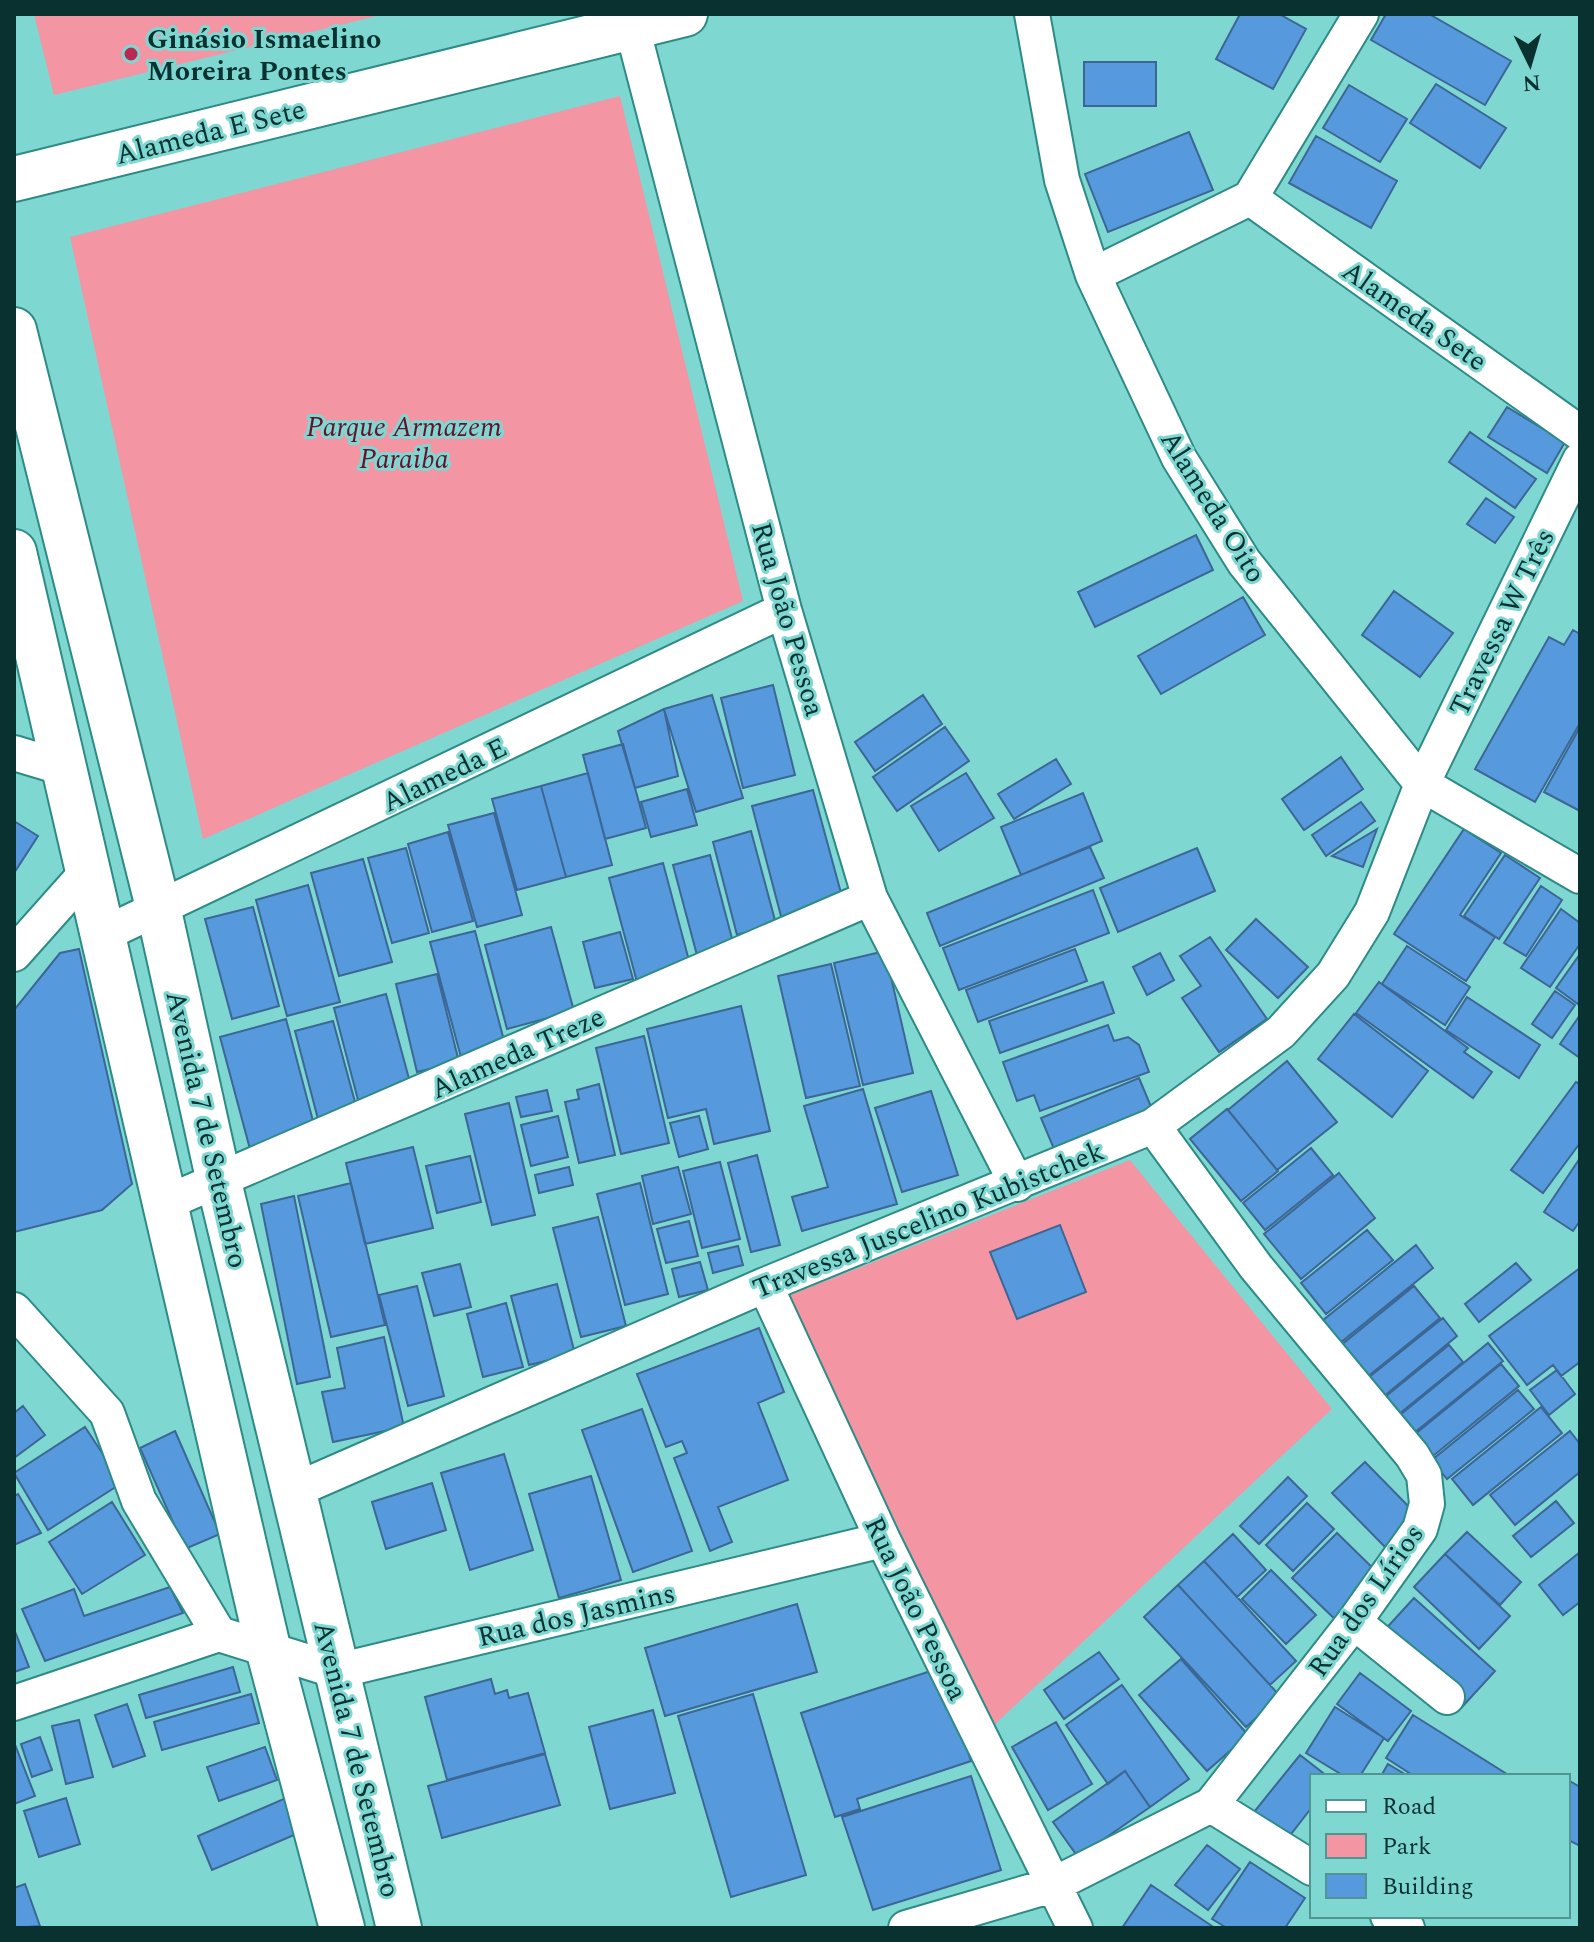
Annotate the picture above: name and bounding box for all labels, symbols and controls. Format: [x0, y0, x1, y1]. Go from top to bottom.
place label: Ginásio Ismaelino Moreira Pontes [147, 18, 381, 93]
north arrow [1490, 24, 1570, 104]
marker: Ginásio Ismaelino Moreira Pontes [122, 45, 140, 63]
text: N [1521, 65, 1542, 100]
street label: Alameda E Sete [111, 88, 310, 177]
street label: Alameda Sete [1333, 250, 1496, 382]
park label: Parque Armazem Paraiba [306, 406, 502, 481]
street label: Alameda Oito [1149, 422, 1277, 592]
street label: Rua João Pessoa [739, 517, 836, 722]
street label: Travessa W Três [1438, 522, 1566, 724]
street label: Alameda E [375, 726, 515, 824]
street label: Avenida 7 de Setembro [154, 986, 259, 1272]
street label: Alameda Treze [424, 996, 611, 1111]
street label: Travessa Juscelino Kubistchek [746, 1130, 1111, 1311]
street label: Rua João Pessoa [852, 1509, 979, 1708]
street label: Rua dos Lírios [1297, 1515, 1435, 1686]
street label: Rua dos Jasmins [473, 1572, 679, 1659]
street label: Avenida 7 de Setembro [301, 1617, 412, 1902]
legend [1310, 1774, 1570, 1918]
text: Road [1382, 1789, 1436, 1825]
text: Park [1382, 1829, 1432, 1865]
text: Building [1382, 1869, 1474, 1905]

